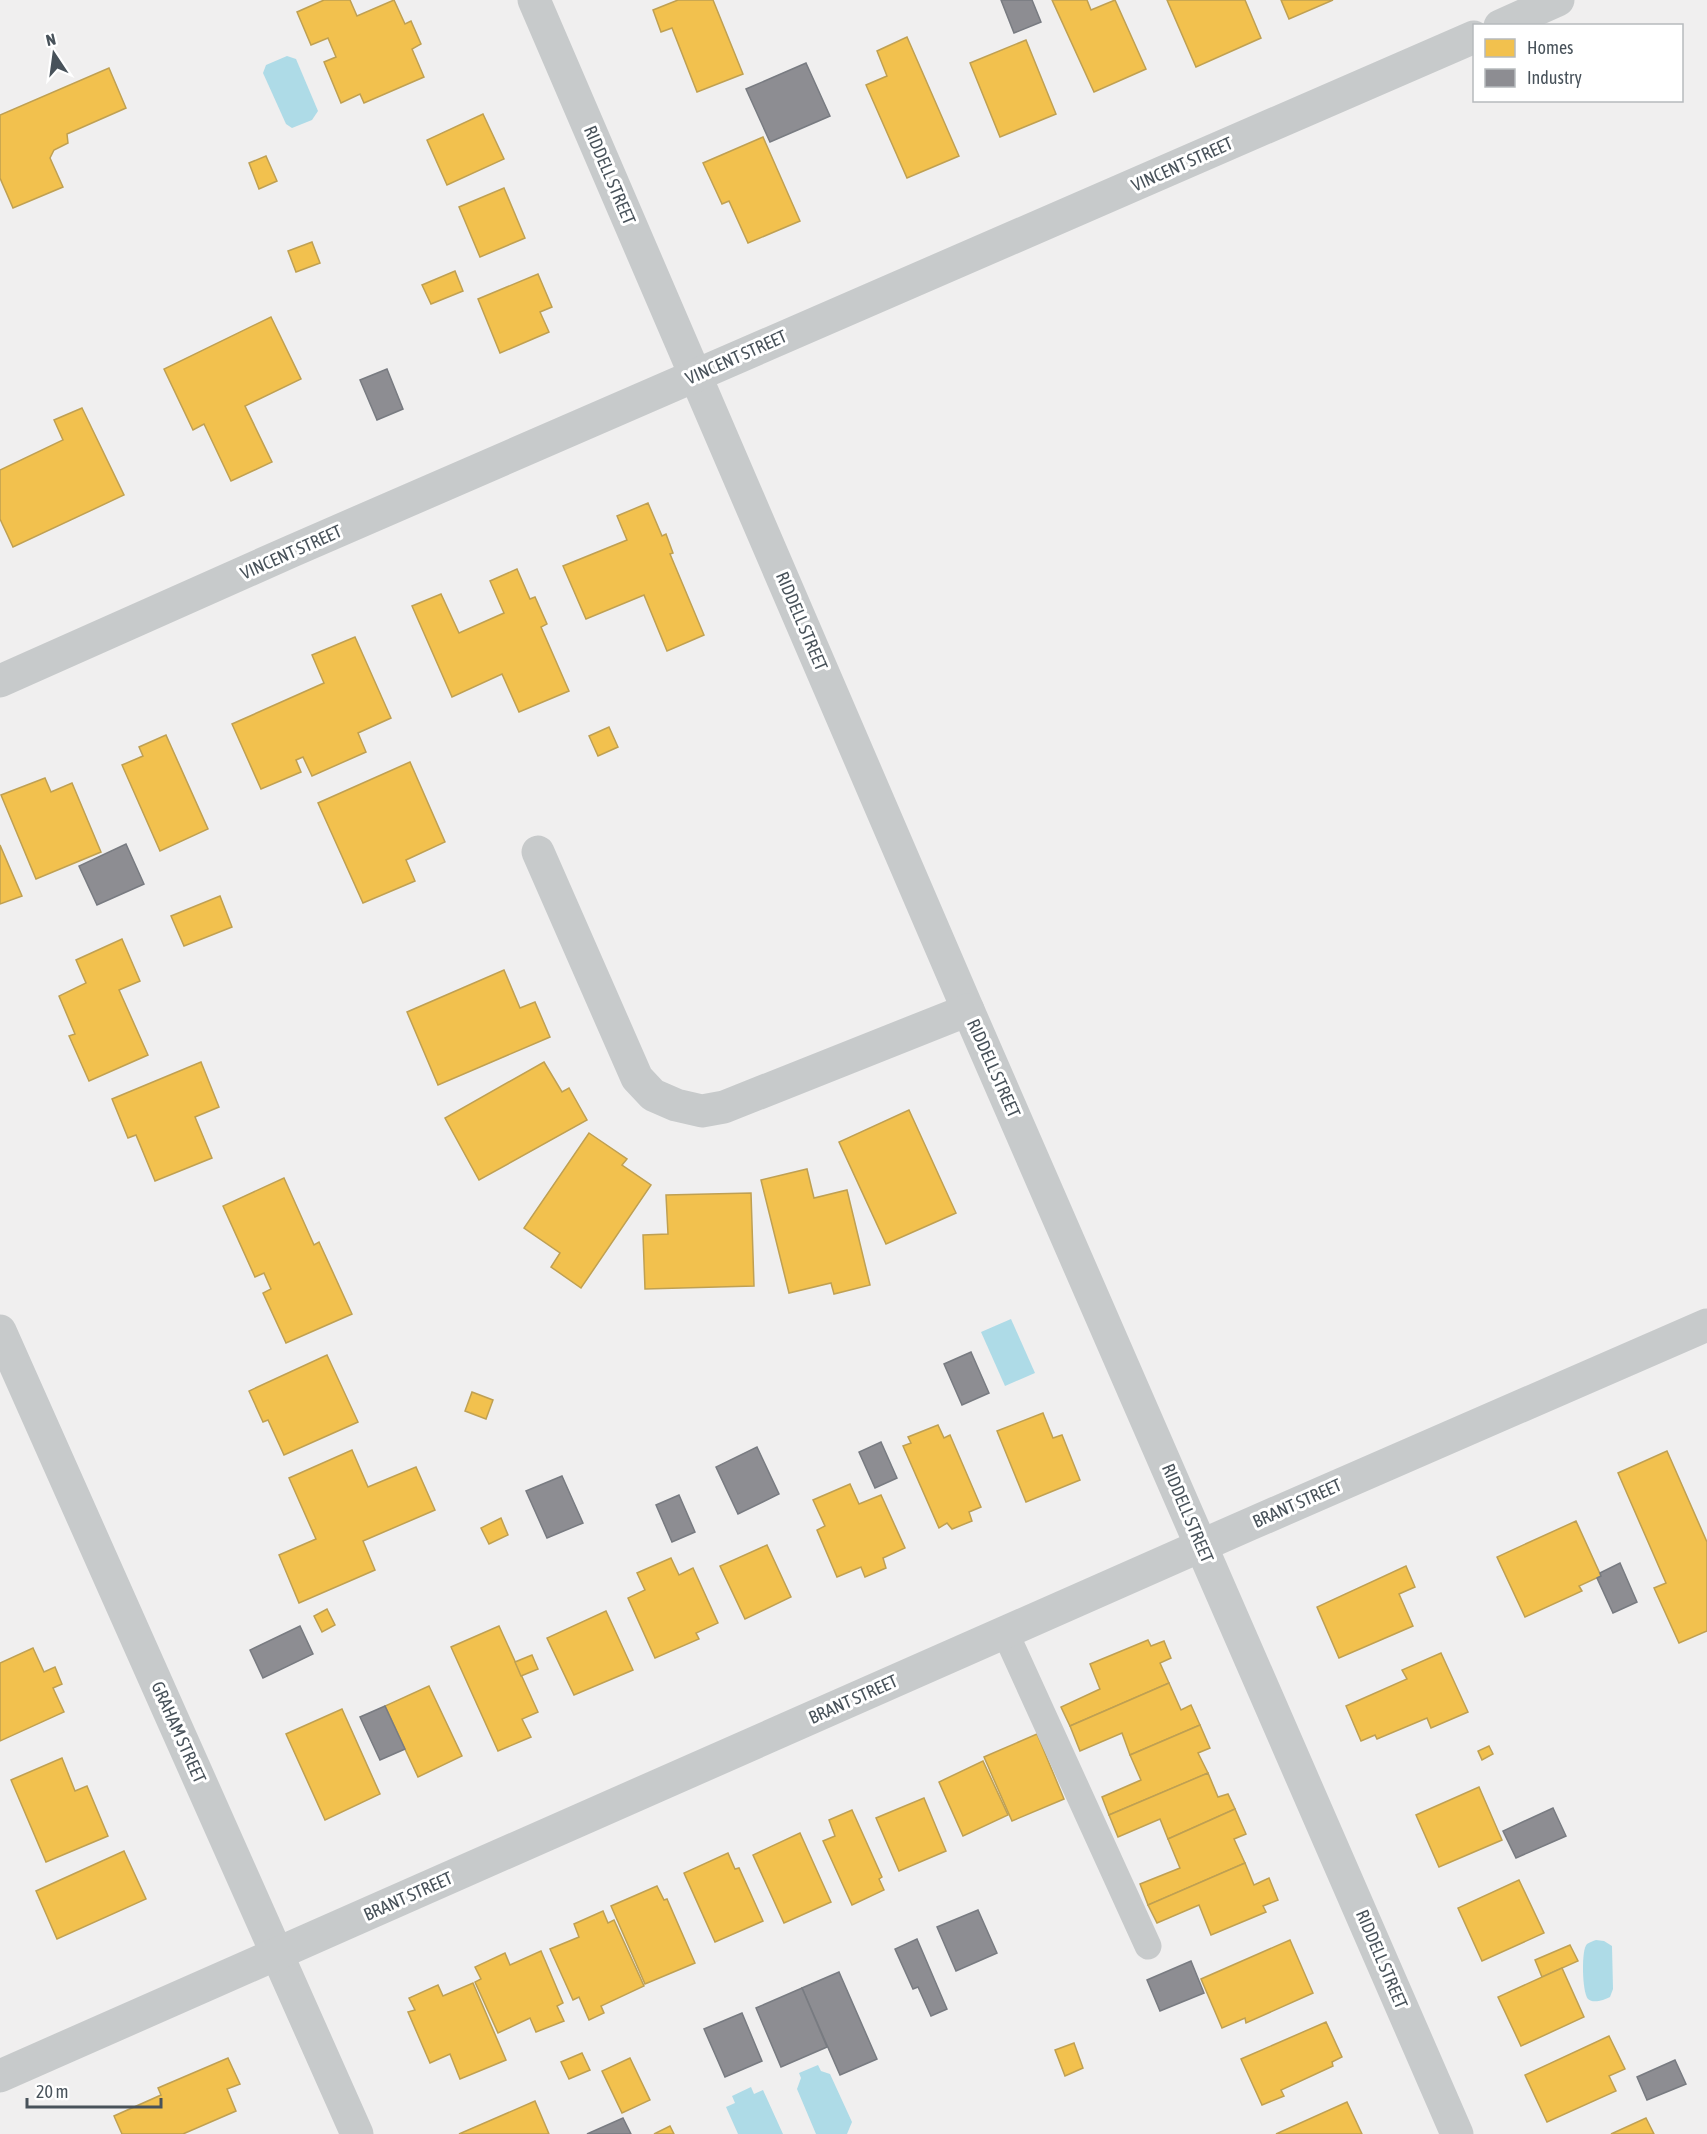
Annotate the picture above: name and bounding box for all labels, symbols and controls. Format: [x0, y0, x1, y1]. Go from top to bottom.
north arrow [24, 24, 84, 84]
legend [1473, 24, 1683, 102]
text: N [44, 30, 57, 49]
text: Homes [1527, 37, 1573, 58]
text: Industry [1527, 67, 1582, 88]
street label: RIDDELL STREET [580, 122, 640, 228]
street label: VINCENT STREET [1128, 132, 1236, 196]
street label: VINCENT STREET [682, 325, 790, 389]
street label: VINCENT STREET [237, 520, 345, 584]
street label: RIDDELL STREET [772, 568, 832, 674]
street label: RIDDELL STREET [963, 1016, 1025, 1121]
street label: RIDDELL STREET [1158, 1460, 1218, 1566]
street label: BRANT STREET [1249, 1474, 1345, 1532]
street label: BRANT STREET [805, 1670, 901, 1728]
street label: GRAHAM STREET [147, 1678, 211, 1786]
street label: BRANT STREET [360, 1867, 456, 1925]
street label: RIDDELL STREET [1352, 1906, 1412, 2012]
scale bar [27, 2071, 160, 2109]
text: 20 m [36, 2081, 68, 2102]

